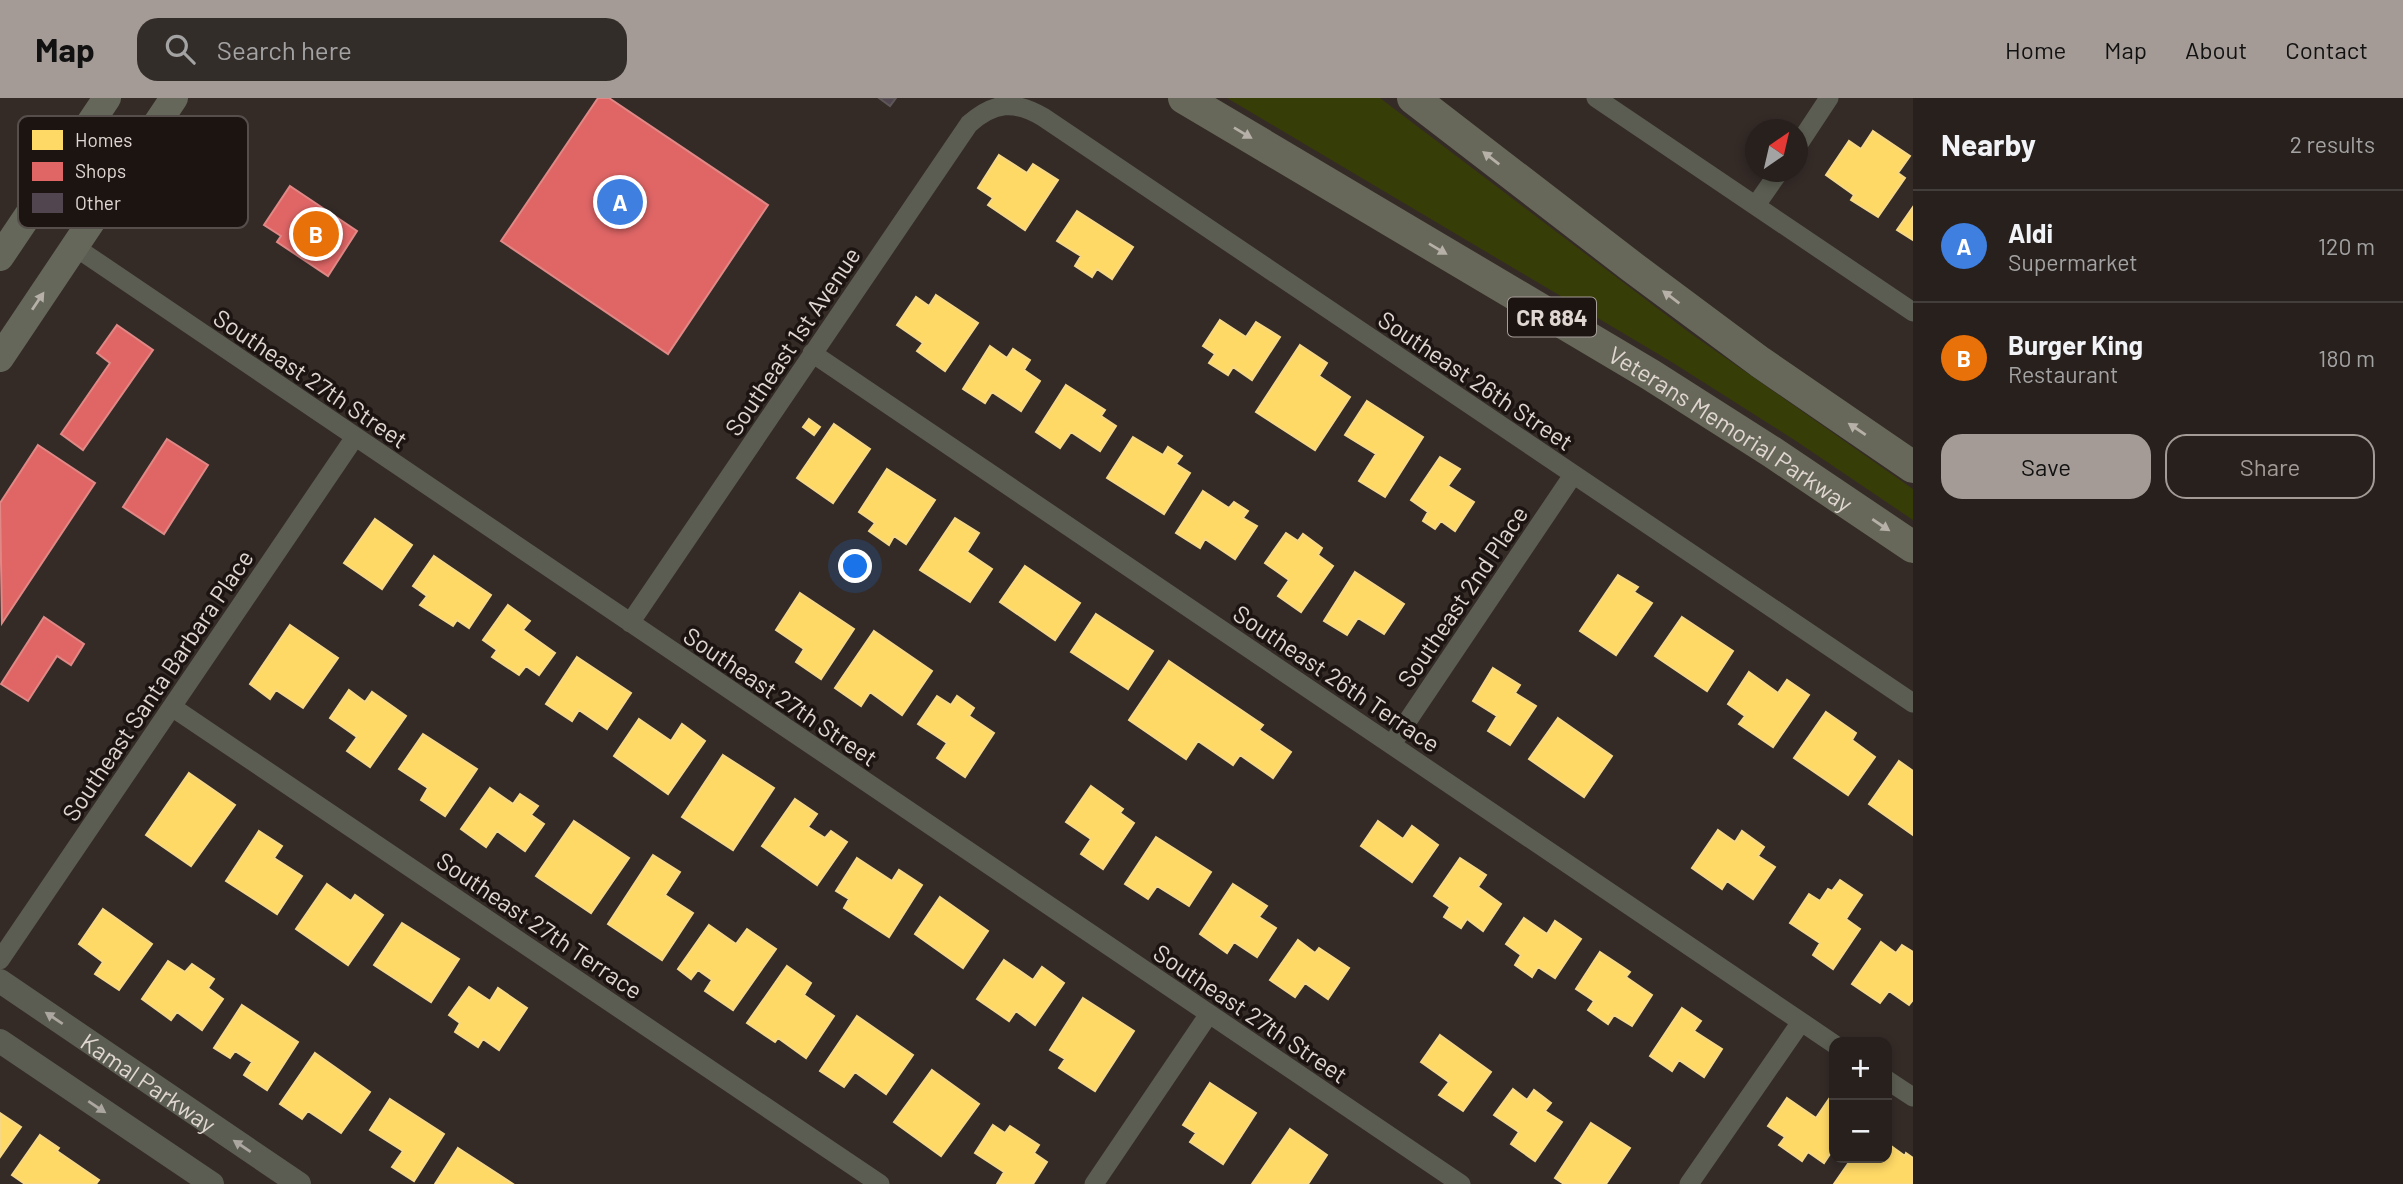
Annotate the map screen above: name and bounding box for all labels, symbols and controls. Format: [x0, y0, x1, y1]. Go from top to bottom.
search box [137, 18, 627, 81]
text: Map [35, 29, 95, 69]
icon: search [161, 30, 199, 68]
text: Search here [217, 34, 352, 65]
text: Home [2005, 35, 2066, 64]
text: Map [2104, 35, 2147, 64]
text: About [2185, 35, 2247, 64]
text: Contact [2285, 35, 2368, 64]
legend [18, 116, 248, 228]
north arrow [1745, 119, 1808, 182]
text: Nearby [1941, 126, 2036, 162]
one-way arrow [1233, 127, 1252, 139]
text: Homes [75, 128, 132, 151]
text: 2 results [2290, 130, 2375, 158]
one-way arrow [1482, 152, 1500, 166]
text: Shops [75, 159, 126, 182]
pin: A [597, 176, 643, 228]
text: Other [75, 191, 121, 214]
pin: B [293, 208, 339, 260]
text: Aldi [2008, 217, 2053, 248]
text: A [1956, 232, 1972, 260]
text: 120 m [2318, 232, 2375, 260]
street label: Southeast 1st Avenue [718, 241, 866, 441]
one-way arrow [1429, 243, 1448, 255]
text: Supermarket [2008, 248, 2138, 276]
one-way arrow [1663, 289, 1681, 304]
one-way arrow [31, 292, 45, 310]
road number: CR 884 [1508, 298, 1596, 336]
street label: Southeast 27th Street [209, 302, 413, 454]
street label: Southeast 26th Street [1373, 304, 1579, 456]
text: Burger King [2008, 329, 2143, 360]
street label: Veterans Memorial Parkway [1604, 339, 1859, 517]
text: B [1957, 344, 1971, 372]
text: 180 m [2318, 344, 2375, 372]
text: Restaurant [2008, 360, 2118, 388]
one-way arrow [1847, 423, 1866, 436]
button: Save [1941, 434, 2151, 499]
button: Share [2165, 434, 2375, 499]
street label: Southeast 2nd Place [1391, 500, 1533, 692]
one-way arrow [1872, 518, 1890, 532]
street label: Southeast Santa Barbara Place [55, 544, 259, 826]
your location [838, 549, 872, 583]
street label: Southeast 26th Terrace [1228, 598, 1446, 758]
street label: Southeast 27th Street [679, 620, 883, 772]
street label: Southeast 27th Terrace [432, 845, 648, 1005]
street label: Southeast 27th Street [1149, 937, 1353, 1089]
one-way arrow [45, 1011, 63, 1025]
street label: Kamal Parkway [76, 1026, 222, 1138]
map controls [1829, 1037, 1892, 1163]
button: + [1829, 1037, 1892, 1100]
one-way arrow [88, 1100, 106, 1114]
button: − [1829, 1100, 1892, 1163]
one-way arrow [233, 1139, 251, 1153]

